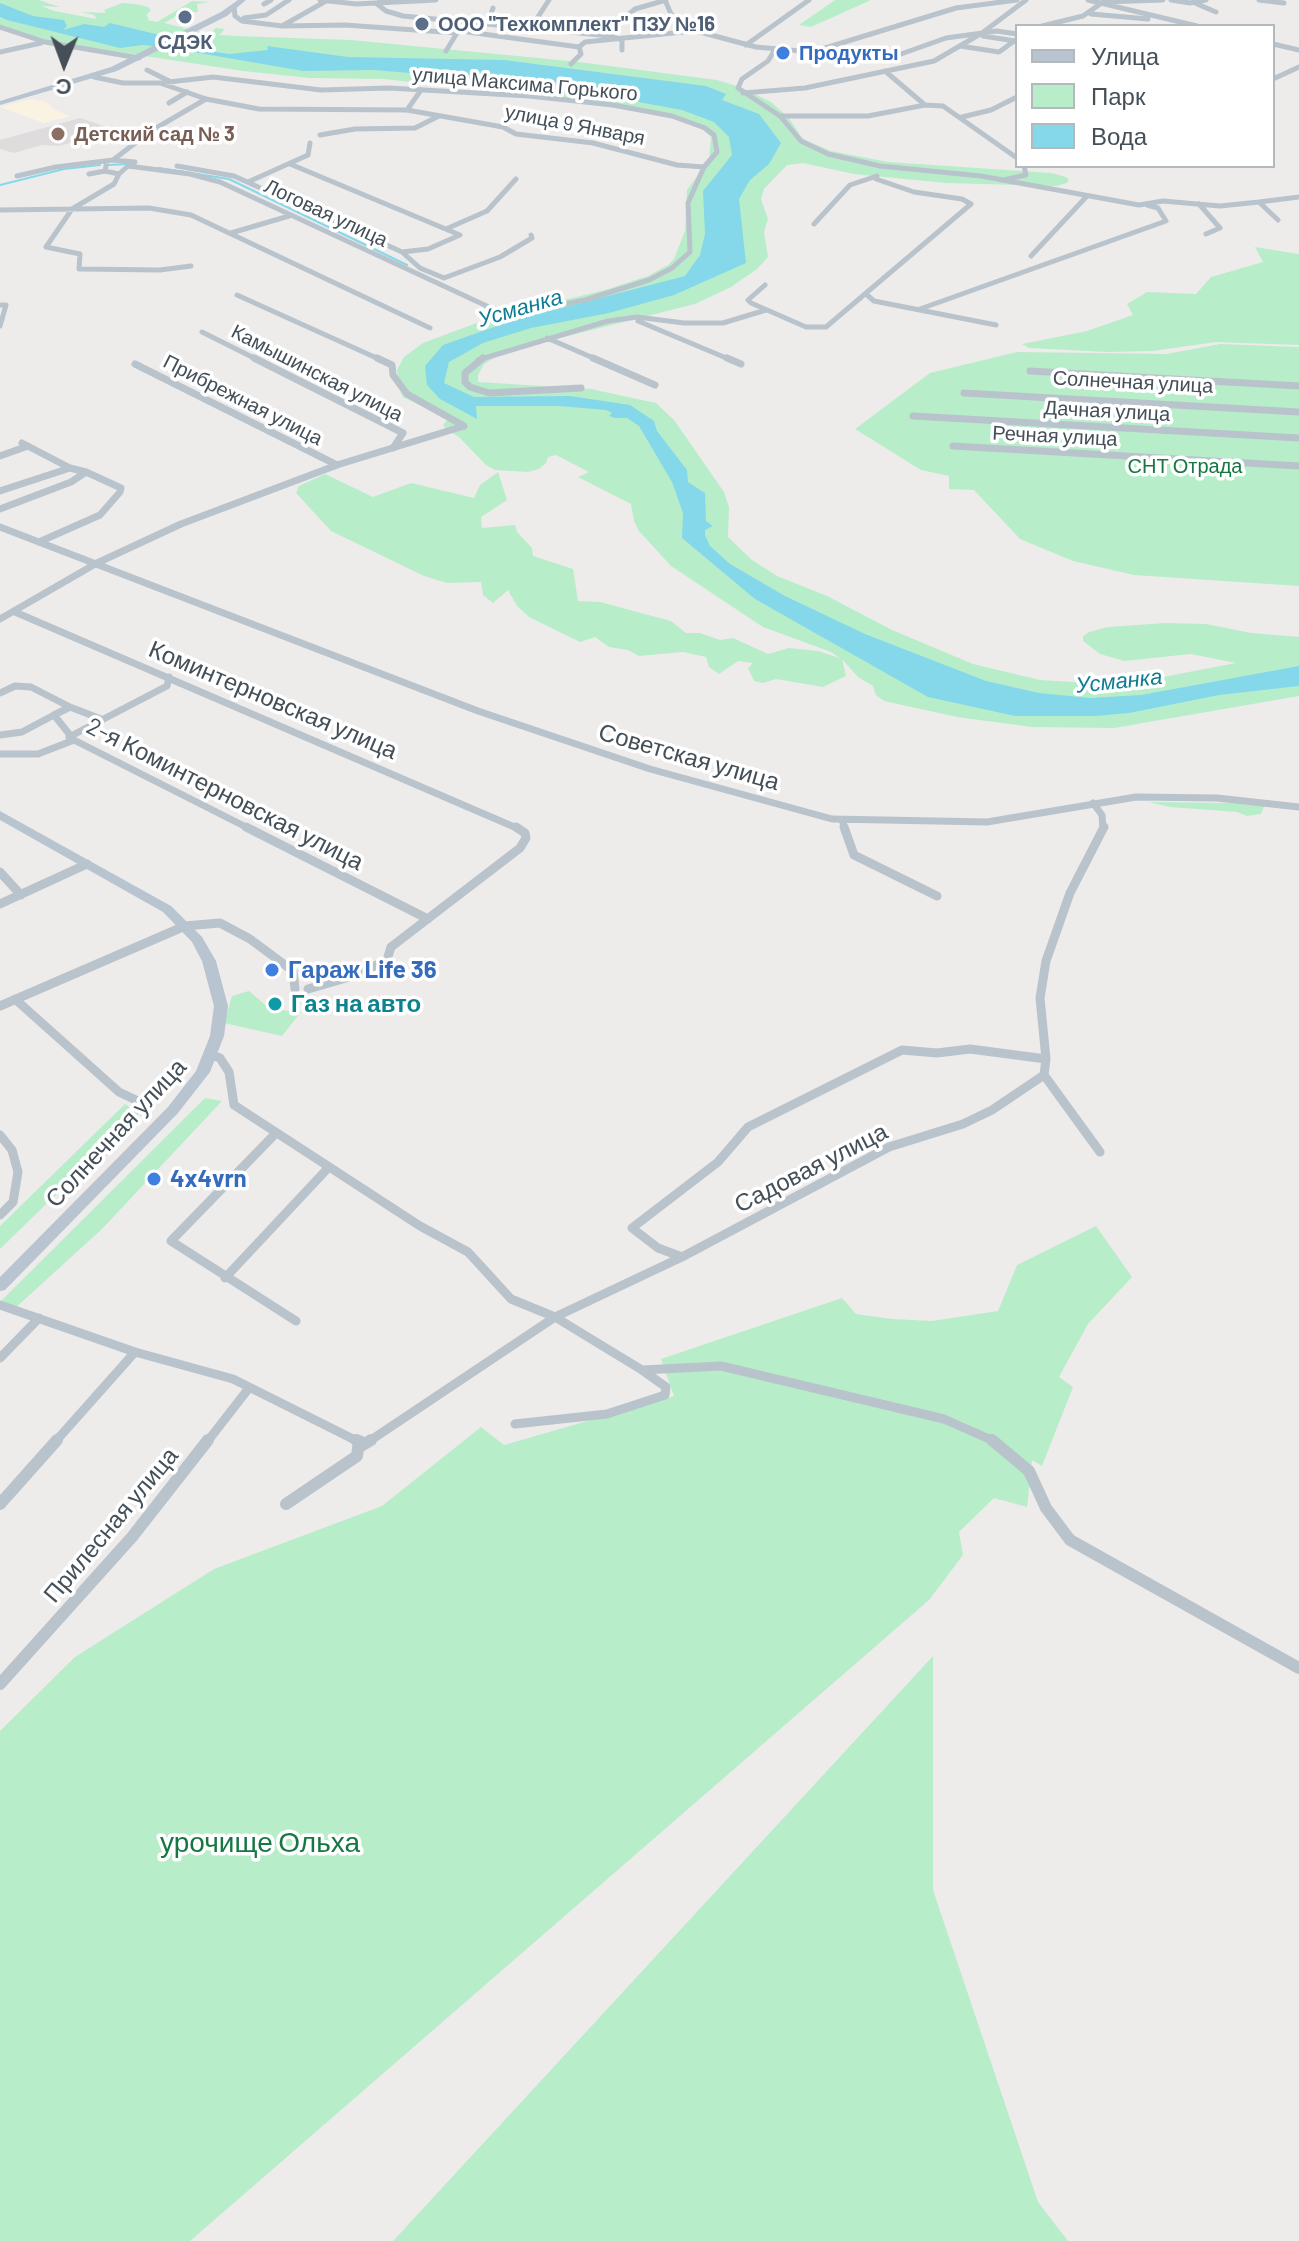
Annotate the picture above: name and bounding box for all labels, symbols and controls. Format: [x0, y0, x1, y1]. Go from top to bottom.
marker: СДЭК [176, 8, 194, 26]
place label: ООО "Техкомплект" ПЗУ №16 [438, 12, 715, 36]
marker: ООО "Техкомплект" ПЗУ №16 [413, 15, 431, 33]
north arrow [24, 24, 104, 104]
legend [1015, 24, 1275, 168]
place label: СДЭК [158, 30, 212, 54]
place label: Продукты [799, 41, 898, 65]
text: Улица [1091, 41, 1159, 70]
marker: Продукты [774, 44, 792, 62]
street label: улица Максима Горького [411, 62, 639, 106]
text: С [55, 75, 72, 101]
text: Парк [1091, 81, 1145, 110]
street label: улица 9 Января [503, 100, 647, 150]
text: Вода [1091, 121, 1147, 150]
place label: Детский сад № 3 [74, 122, 235, 146]
marker: Детский сад № 3 [49, 125, 67, 143]
street label: Логовая улица [260, 174, 392, 252]
water label: Усманка [475, 283, 565, 333]
street label: Камышинская улица [227, 319, 407, 427]
street label: Прибрежная улица [159, 349, 327, 451]
street label: Солнечная улица [1052, 366, 1214, 398]
street label: Дачная улица [1043, 396, 1171, 426]
street label: Речная улица [992, 421, 1118, 451]
park label: СНТ Отрада [1128, 454, 1242, 478]
street label: Коминтерновская улица [144, 635, 402, 765]
water label: Усманка [1075, 663, 1163, 699]
street label: 2-я Коминтерновская улица [82, 711, 368, 877]
street label: Советская улица [595, 717, 783, 797]
place label: Гараж Life 36 [288, 956, 437, 984]
marker: Гараж Life 36 [263, 961, 281, 979]
place label: Газ на авто [291, 990, 421, 1018]
marker: Газ на авто [266, 995, 284, 1013]
street label: Солнечная улица [40, 1053, 192, 1213]
street label: Садовая улица [730, 1117, 892, 1219]
place label: 4x4vrn [170, 1165, 247, 1193]
marker: 4x4vrn [145, 1170, 163, 1188]
street label: Прилесная улица [38, 1442, 184, 1608]
park label: урочище Ольха [160, 1826, 360, 1860]

